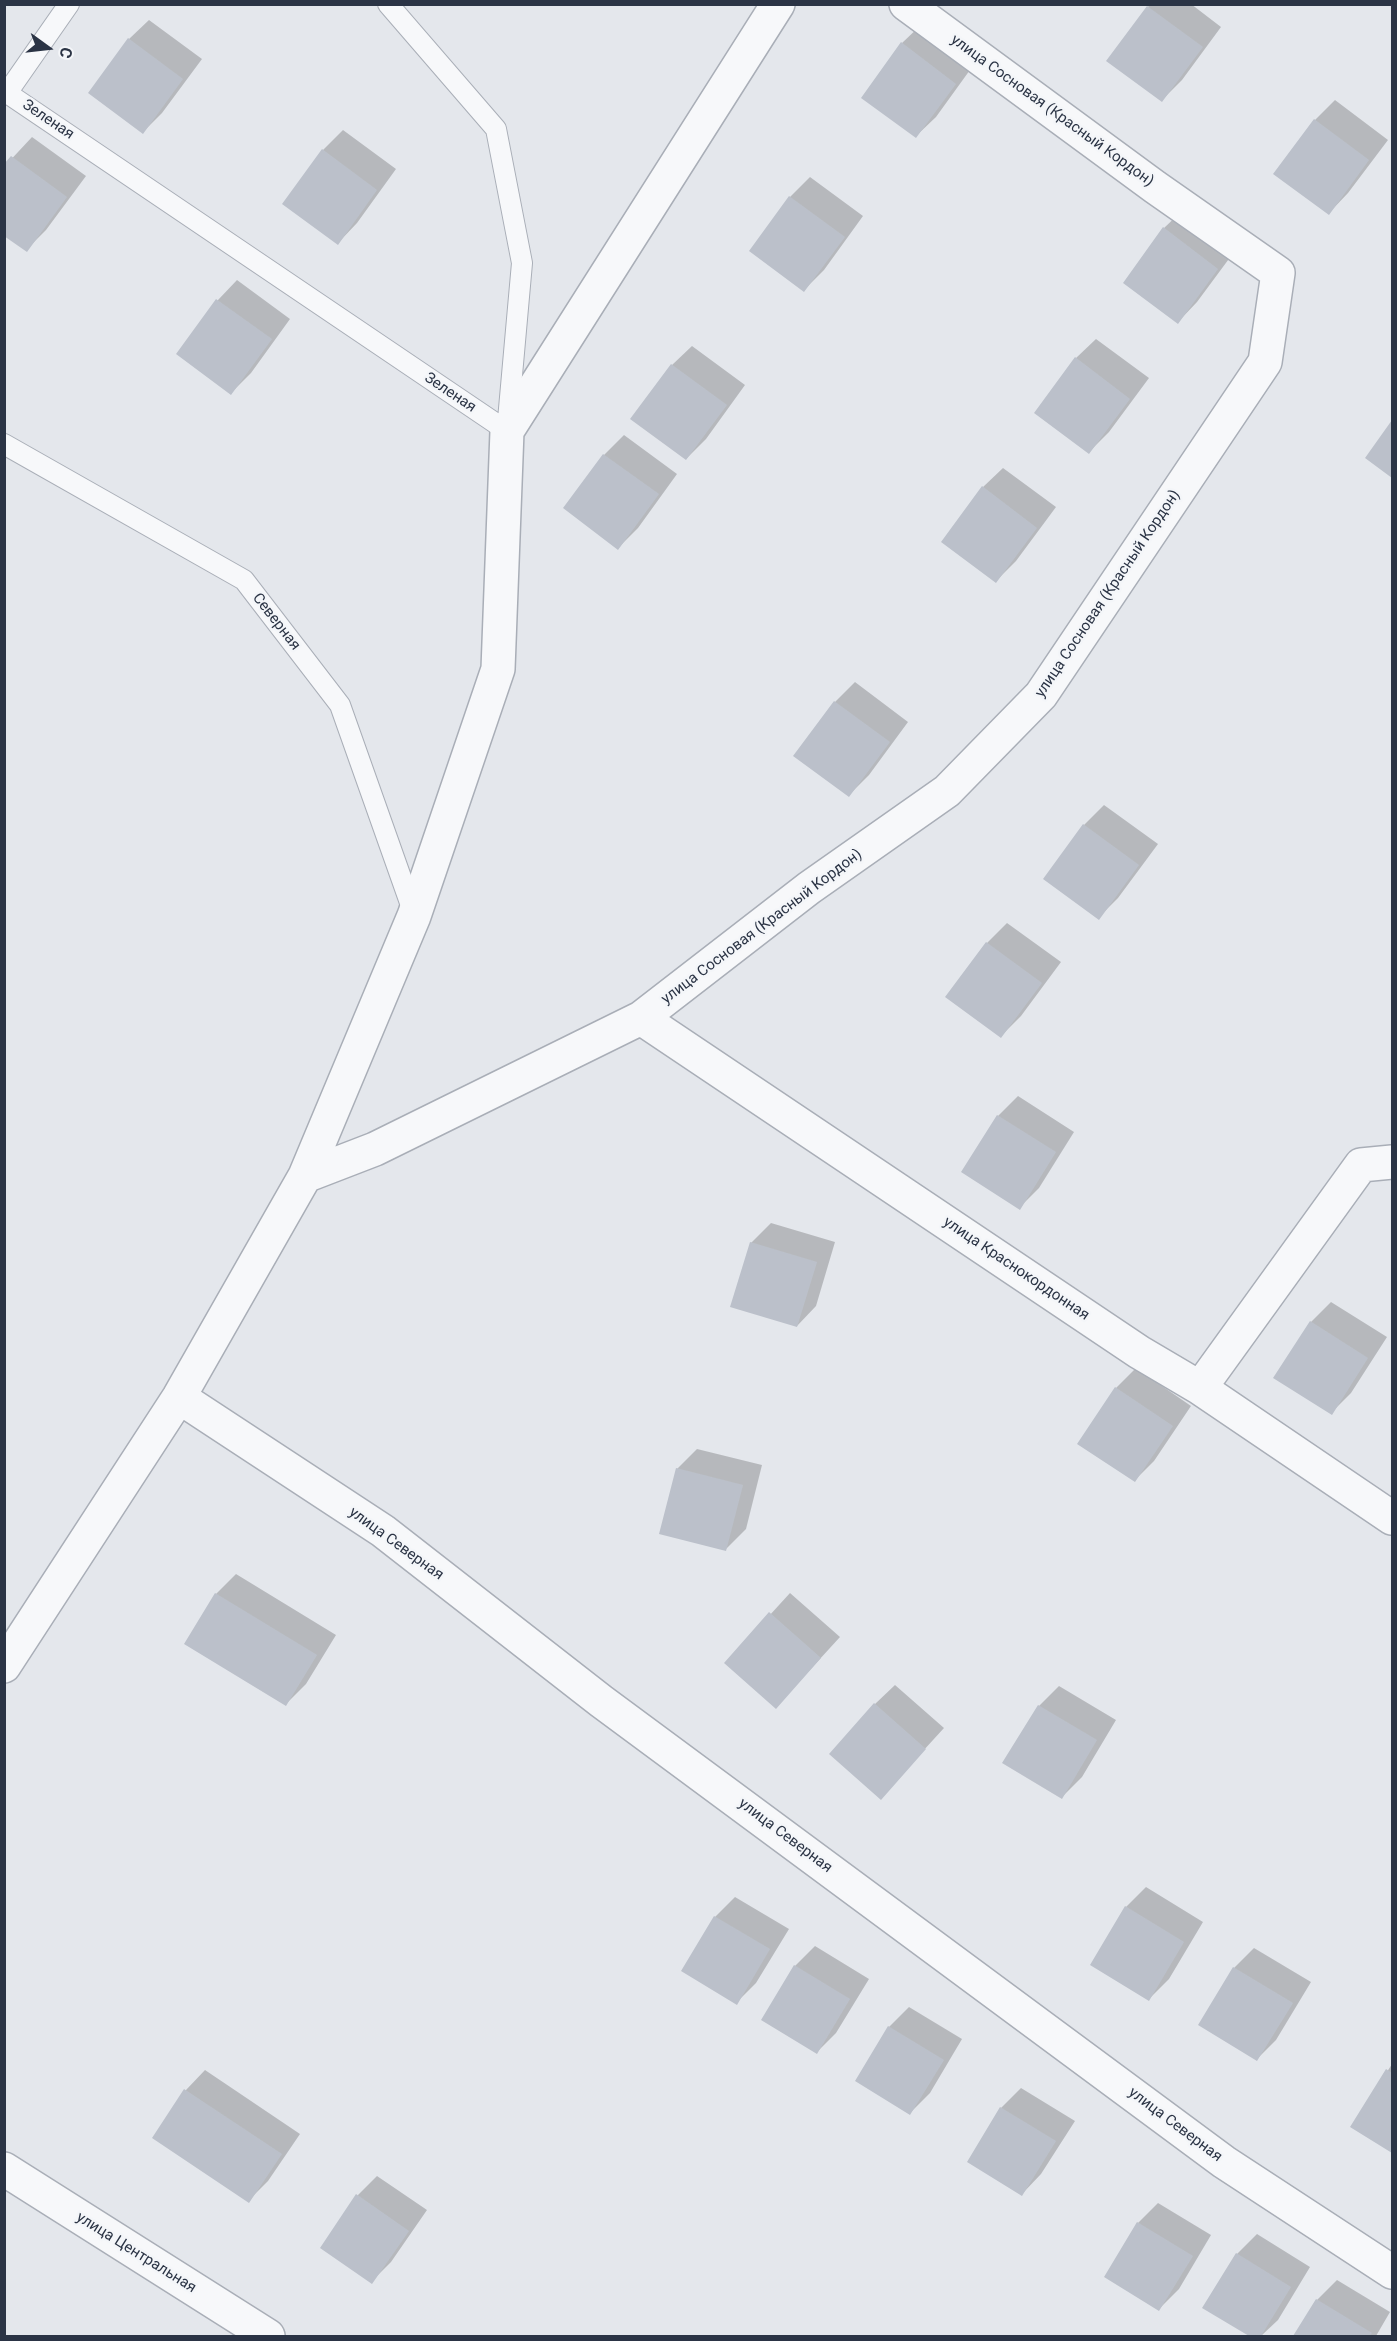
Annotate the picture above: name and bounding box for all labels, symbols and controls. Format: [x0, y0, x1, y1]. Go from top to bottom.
north arrow [18, 18, 78, 78]
street label: улица Сосновая (Красный Кордон) [947, 31, 1157, 191]
text: С [55, 45, 76, 60]
street label: Зеленая [19, 96, 77, 144]
street label: Зеленая [421, 369, 479, 417]
street label: улица Сосновая (Красный Кордон) [1032, 487, 1184, 701]
street label: Северная [248, 590, 304, 654]
street label: улица Сосновая (Красный Кордон) [658, 846, 866, 1008]
street label: улица Краснокордонная [940, 1213, 1092, 1325]
street label: улица Северная [345, 1504, 447, 1584]
street label: улица Северная [735, 1795, 835, 1877]
street label: улица Северная [1125, 2084, 1225, 2166]
street label: улица Центральная [73, 2209, 199, 2297]

